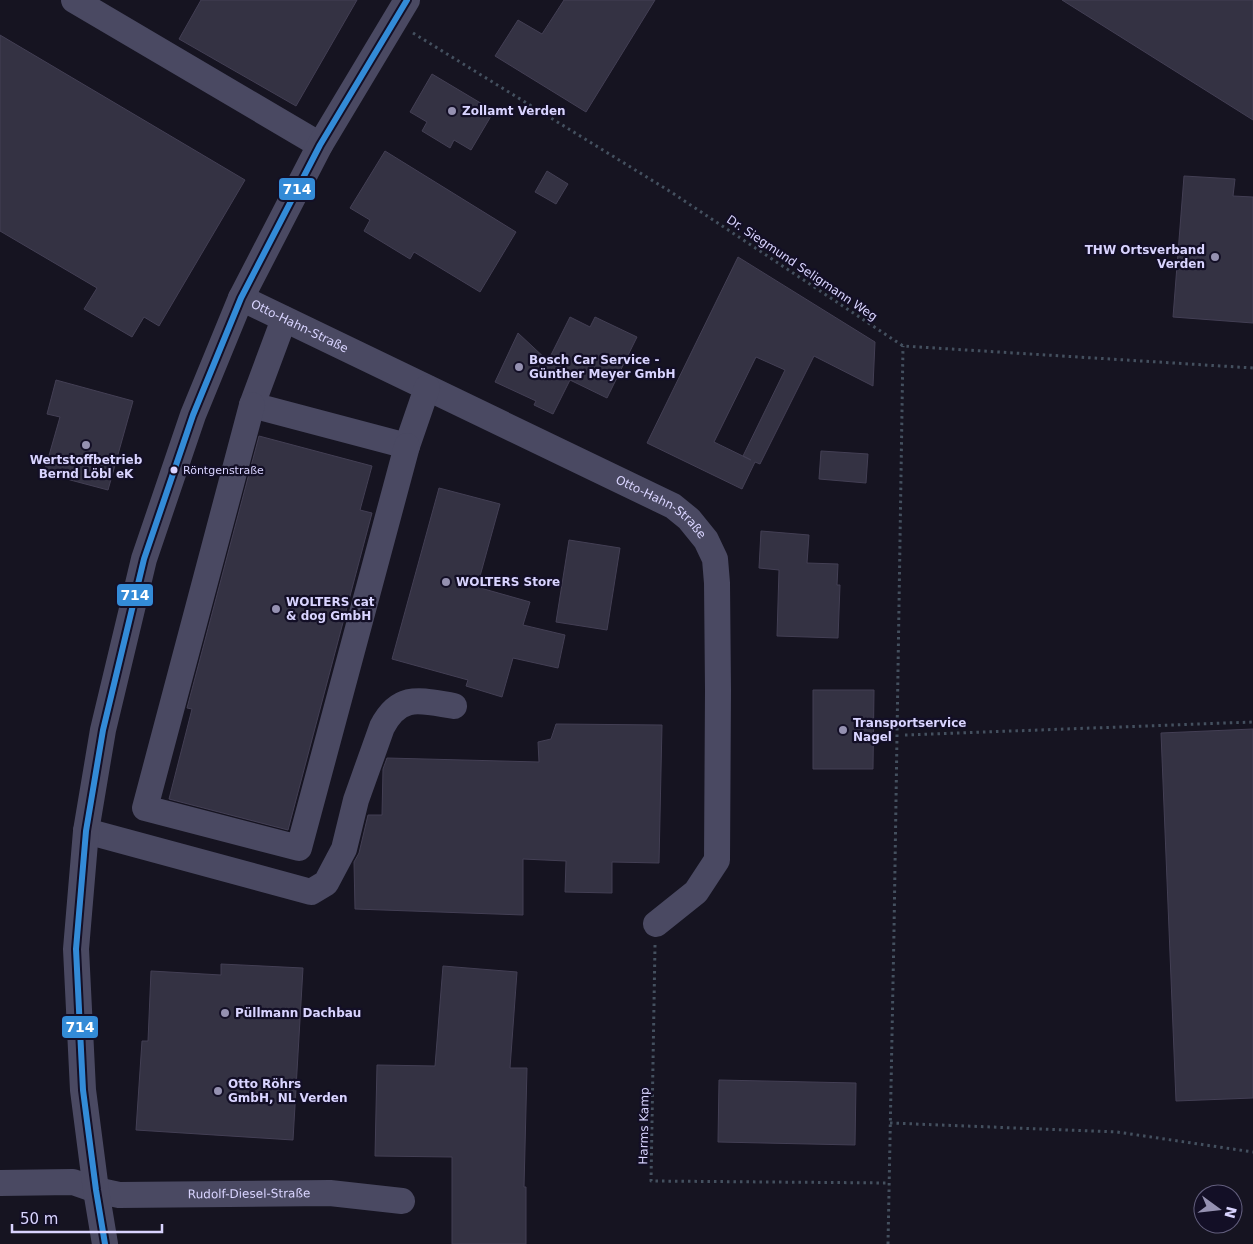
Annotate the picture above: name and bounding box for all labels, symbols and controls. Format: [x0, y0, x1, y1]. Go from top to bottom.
place label: Zollamt Verden [462, 104, 566, 118]
marker: Zollamt Verden [446, 105, 458, 117]
line badge: 714 [278, 177, 316, 201]
text: 714 [282, 181, 312, 197]
street label: Dr. Siegmund Seligmann Weg [724, 212, 880, 324]
place label: THW Ortsverband Verden [1085, 243, 1205, 271]
marker: THW Ortsverband Verden [1209, 251, 1221, 263]
street label: Otto-Hahn-Straße [249, 297, 351, 356]
place label: Bosch Car Service - Günther Meyer GmbH [529, 353, 676, 381]
marker: Bosch Car Service - Günther Meyer GmbH [513, 361, 525, 373]
marker: Wertstoffbetrieb Bernd Löbl eK [80, 439, 92, 451]
place label: Wertstoffbetrieb Bernd Löbl eK [30, 453, 143, 481]
place label: Röntgenstraße [183, 464, 264, 477]
marker: Röntgenstraße [169, 465, 179, 475]
street label: Otto-Hahn-Straße [614, 473, 709, 541]
place label: WOLTERS Store [456, 575, 560, 589]
marker: WOLTERS Store [440, 576, 452, 588]
line badge: 714 [116, 583, 154, 607]
text: 714 [120, 587, 150, 603]
place label: WOLTERS cat & dog GmbH [286, 595, 375, 623]
marker: WOLTERS cat & dog GmbH [270, 603, 282, 615]
place label: Transportservice Nagel [853, 716, 966, 744]
marker: Transportservice Nagel [837, 724, 849, 736]
place label: Püllmann Dachbau [235, 1006, 361, 1020]
marker: Püllmann Dachbau [219, 1007, 231, 1019]
line badge: 714 [61, 1015, 99, 1039]
text: 714 [65, 1019, 95, 1035]
place label: Otto Röhrs GmbH, NL Verden [228, 1077, 348, 1105]
marker: Otto Röhrs GmbH, NL Verden [212, 1085, 224, 1097]
street label: Harms Kamp [636, 1087, 652, 1165]
north arrow [1193, 1184, 1243, 1234]
street label: Rudolf-Diesel-Straße [188, 1186, 310, 1201]
scale bar [12, 1202, 162, 1234]
text: N [1221, 1205, 1240, 1220]
text: 50 m [20, 1210, 58, 1228]

